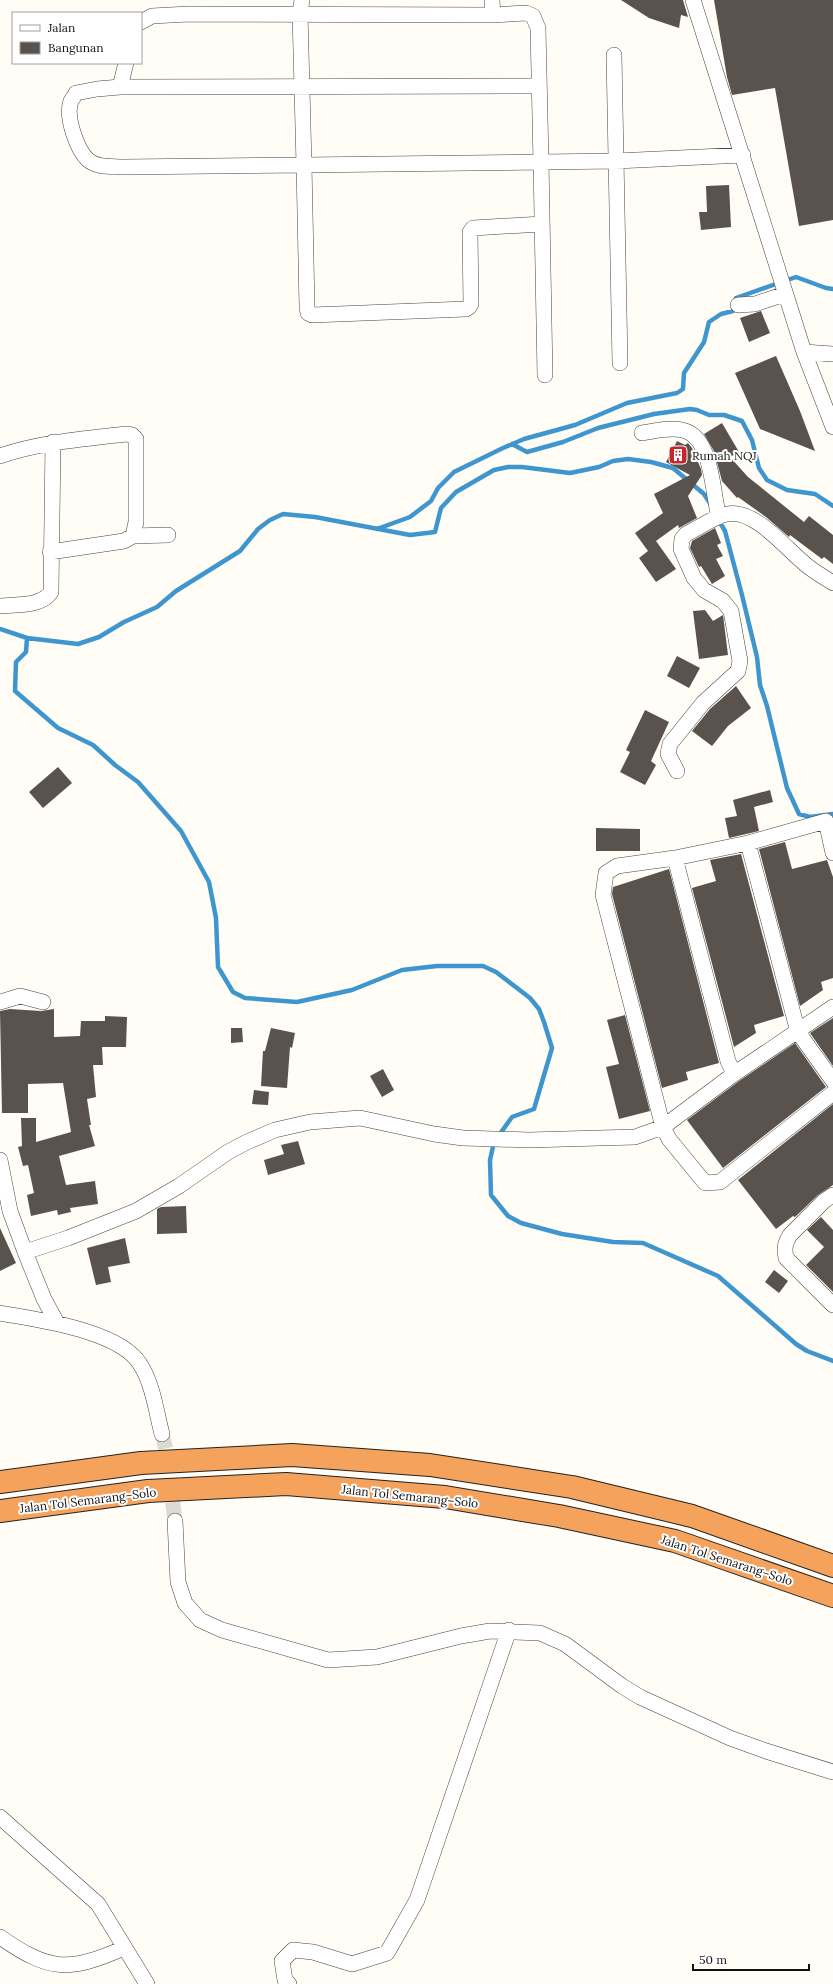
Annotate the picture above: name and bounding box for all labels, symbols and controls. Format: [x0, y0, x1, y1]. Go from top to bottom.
legend [12, 12, 142, 64]
text: Jalan [47, 20, 75, 35]
text: Bangunan [48, 40, 104, 55]
building icon: Rumah NQJ [667, 444, 689, 466]
place label: Rumah NQJ [692, 448, 757, 463]
street label: Jalan Tol Semarang–Solo [340, 1481, 479, 1511]
street label: Jalan Tol Semarang–Solo [18, 1484, 157, 1516]
street label: Jalan Tol Semarang–Solo [658, 1531, 795, 1588]
scale bar [693, 1946, 809, 1972]
text: 50 m [699, 1952, 727, 1967]

